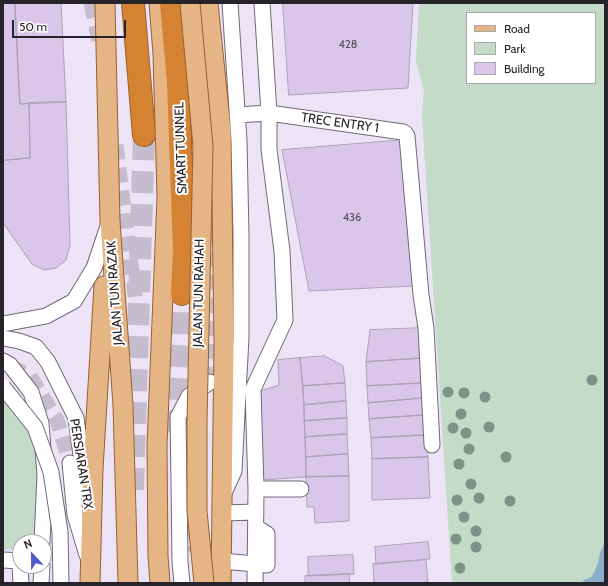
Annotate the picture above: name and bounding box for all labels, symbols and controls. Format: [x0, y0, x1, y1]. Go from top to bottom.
scale bar [14, 12, 128, 38]
legend [466, 12, 596, 84]
text: 50 m [19, 19, 47, 34]
text: Road [504, 21, 530, 36]
house number: 428 [339, 38, 357, 52]
text: Park [504, 41, 526, 56]
text: Building [504, 61, 545, 76]
street label: SMART TUNNEL [172, 102, 190, 194]
street label: TREC ENTRY 1 [300, 110, 380, 136]
house number: 436 [343, 211, 361, 225]
street label: JALAN TUN RAHAH [190, 239, 208, 347]
street label: JALAN TUN RAZAK [104, 240, 126, 346]
street label: PERSIARAN TRX [66, 417, 96, 511]
north arrow [12, 534, 52, 574]
text: N [22, 536, 34, 552]

